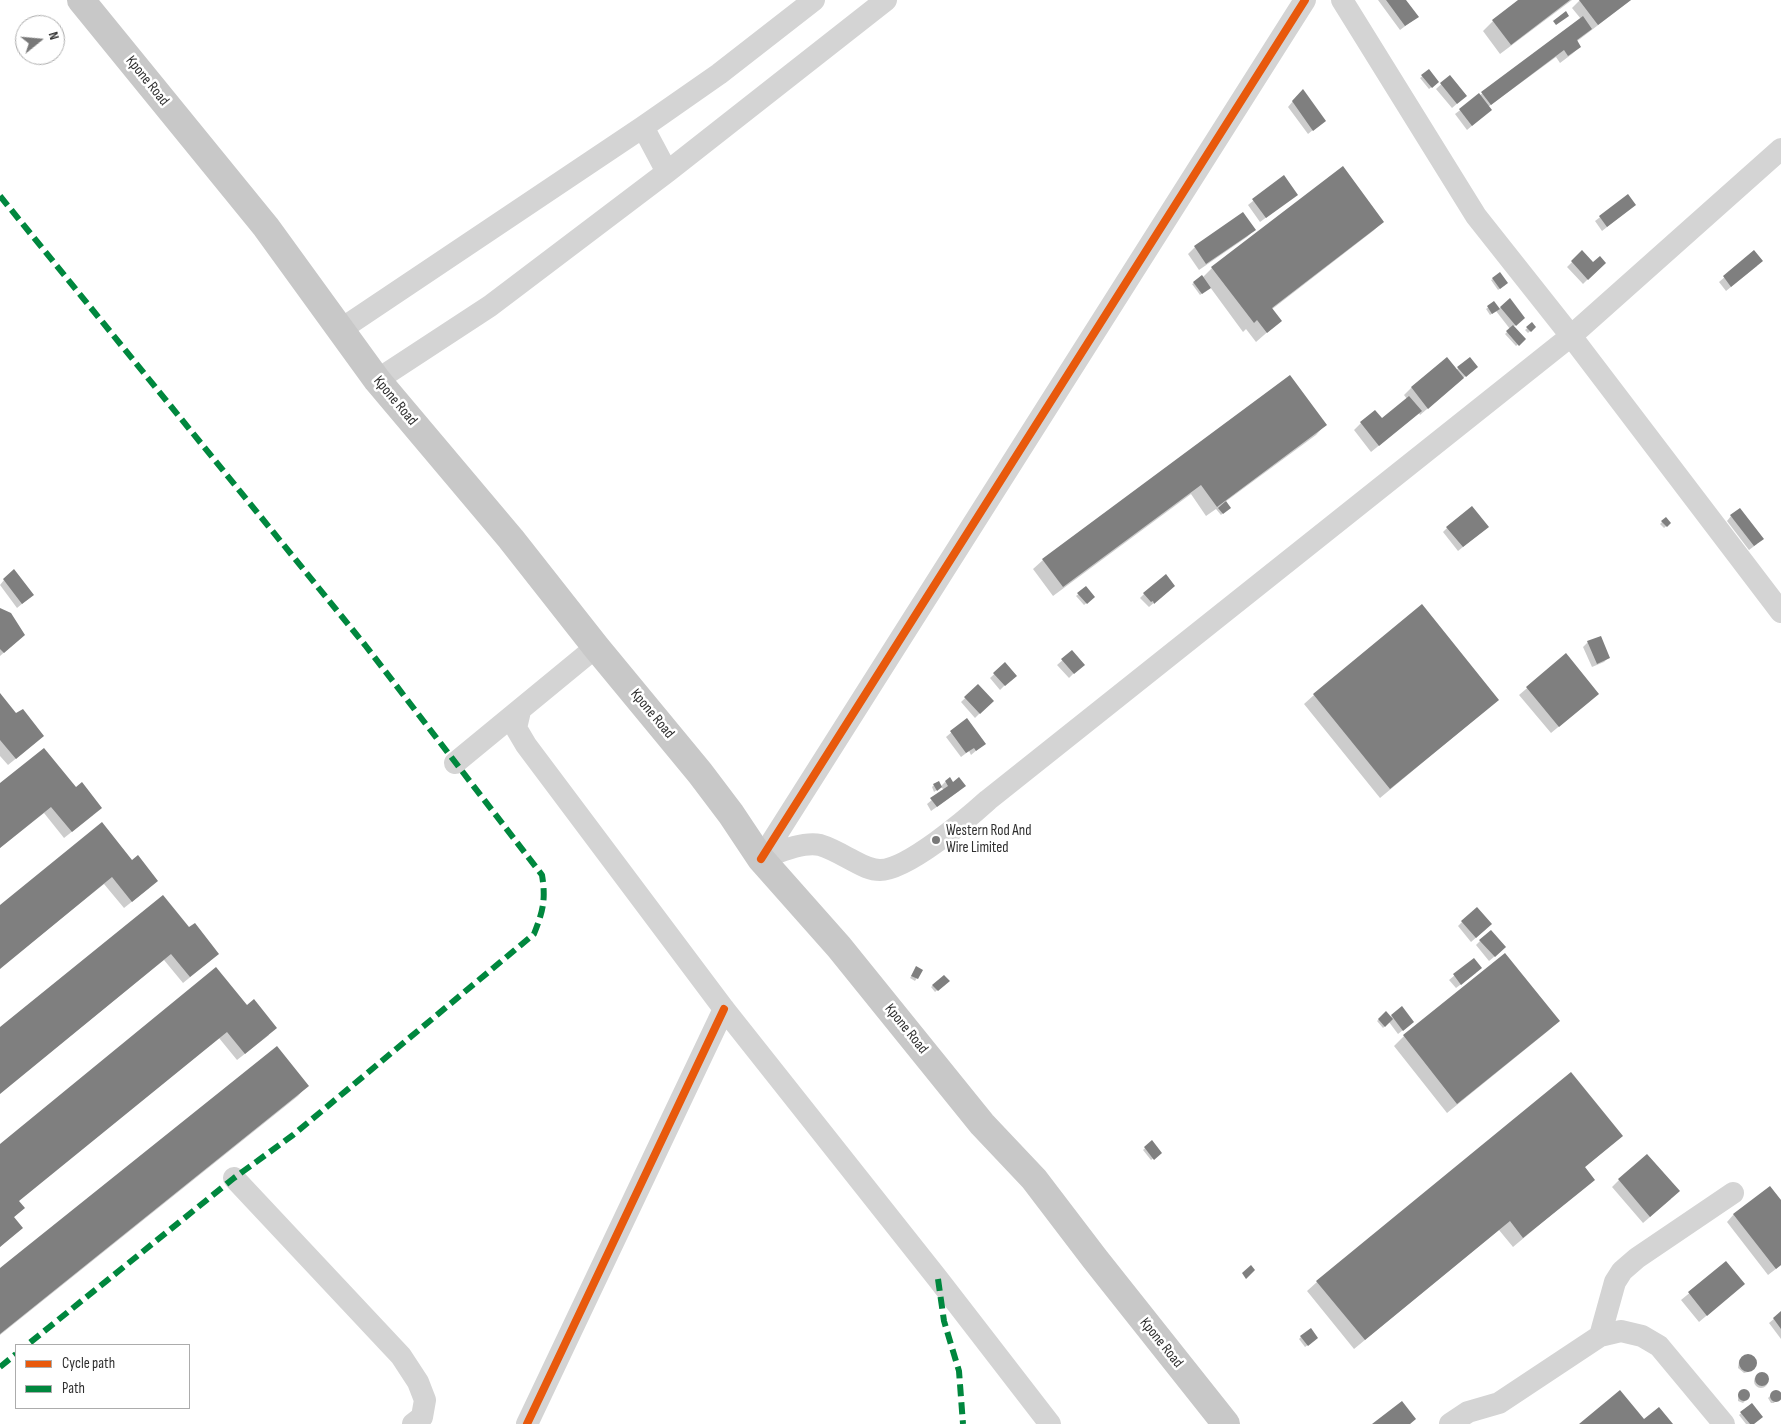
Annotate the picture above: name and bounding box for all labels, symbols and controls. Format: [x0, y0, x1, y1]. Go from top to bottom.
north arrow [15, 15, 65, 65]
text: N [45, 30, 63, 42]
street label: Kpone Road [121, 52, 173, 110]
street label: Kpone Road [369, 373, 421, 429]
street label: Kpone Road [626, 686, 678, 742]
place label: Western Rod And Wire Limited [946, 822, 1032, 857]
marker: Western Rod And Wire Limited [930, 834, 942, 846]
street label: Kpone Road [880, 1000, 932, 1058]
street label: Kpone Road [1135, 1314, 1187, 1372]
legend [15, 1344, 190, 1409]
text: Cycle path [62, 1354, 115, 1373]
text: Path [62, 1379, 85, 1398]

